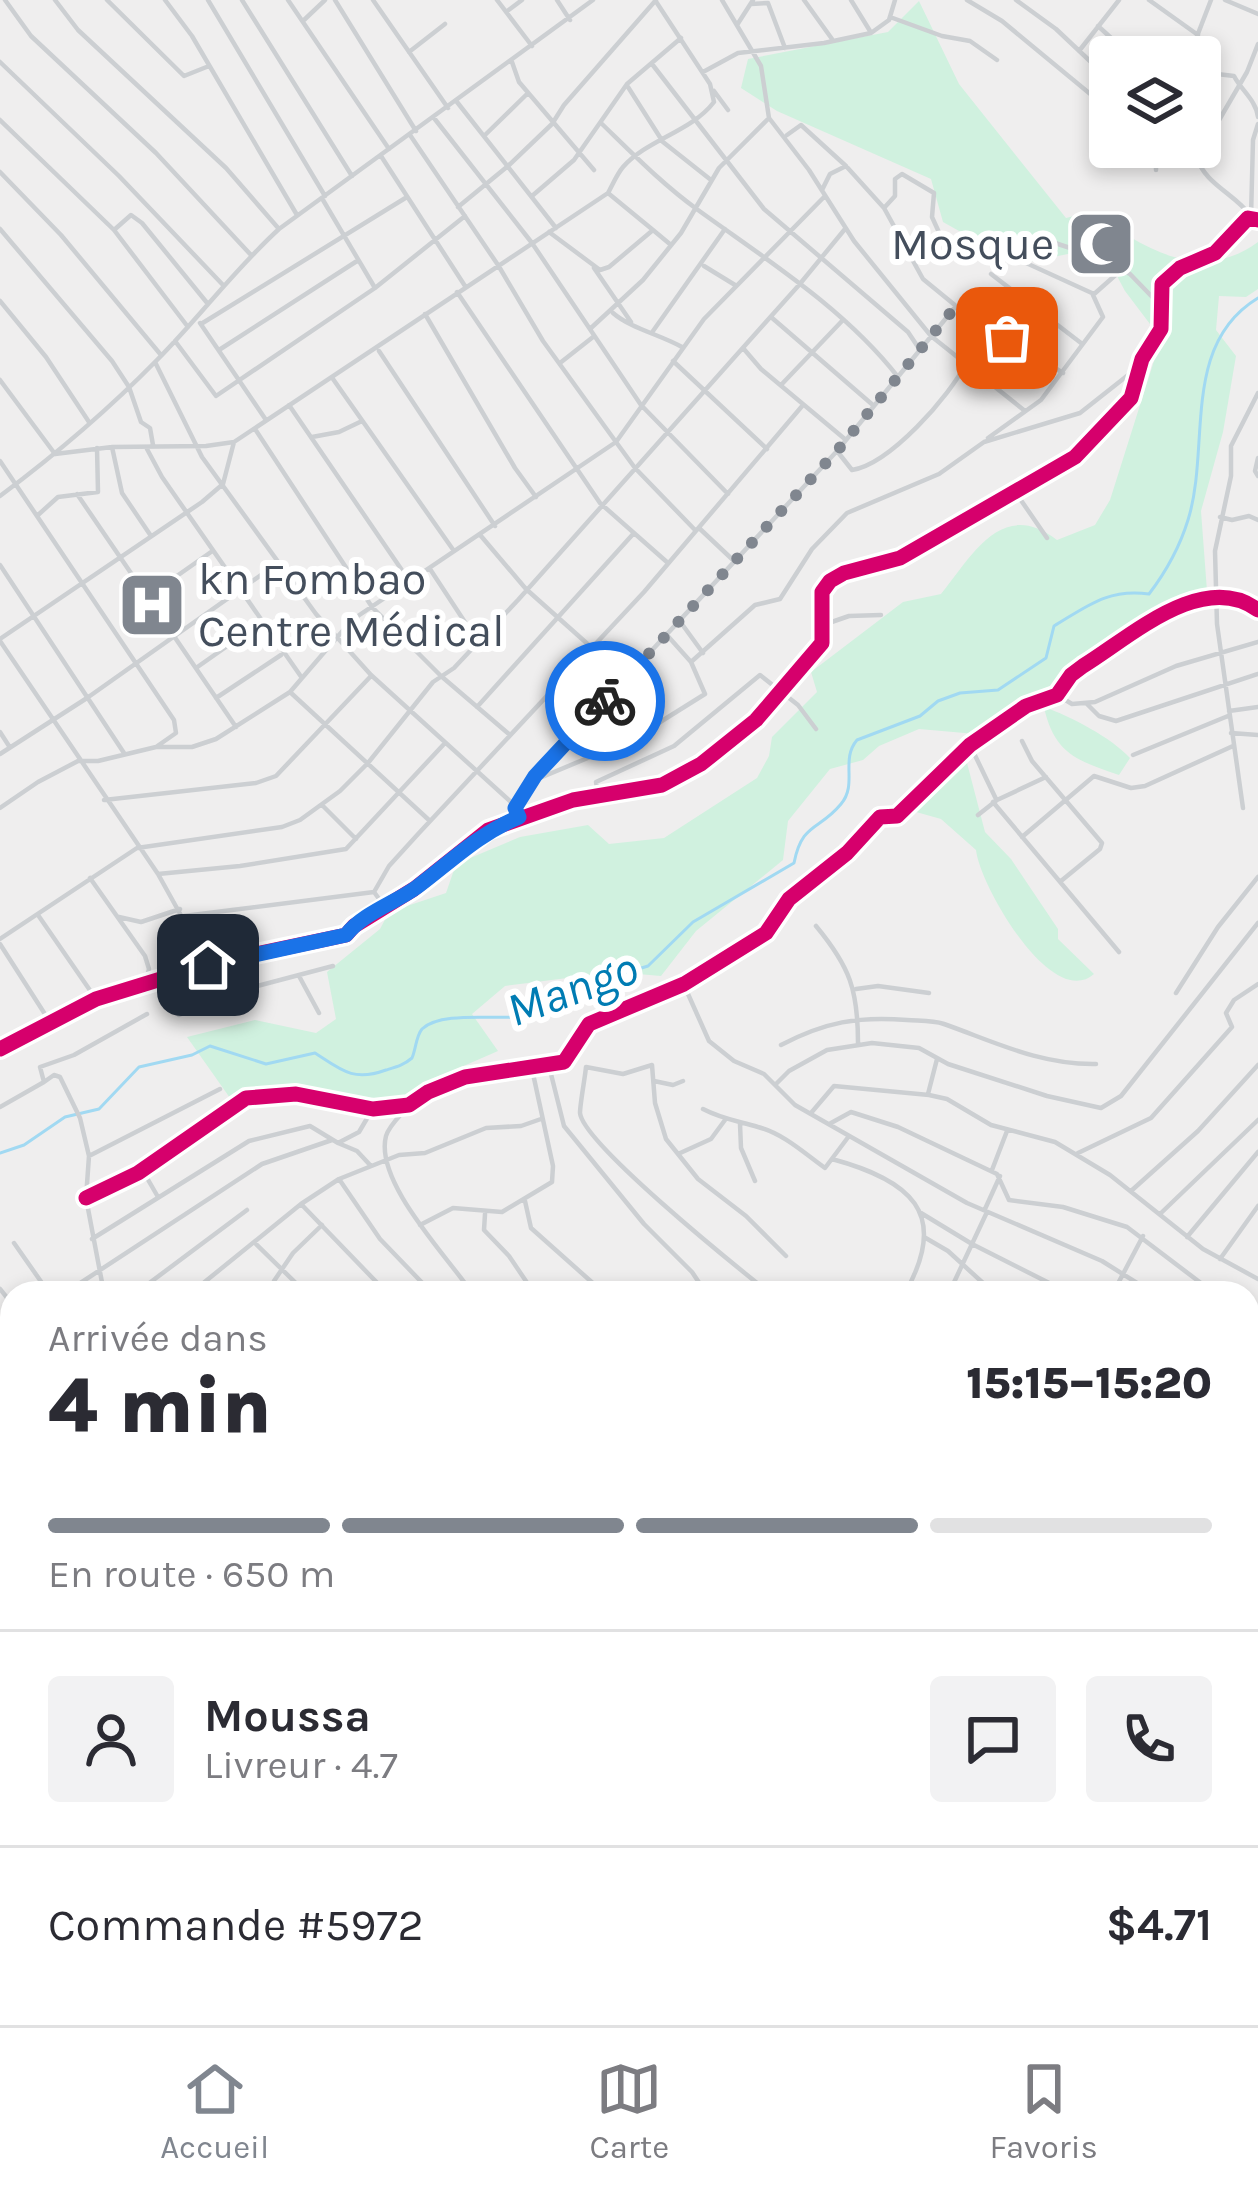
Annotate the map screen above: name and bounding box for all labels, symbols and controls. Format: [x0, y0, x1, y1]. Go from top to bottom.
map controls [1089, 36, 1221, 168]
button: layers [1089, 36, 1221, 168]
mosque icon: Mosque [1066, 209, 1136, 279]
place label: Mosque [891, 218, 1054, 271]
pin [956, 287, 1058, 389]
icon: bag [974, 305, 1040, 371]
place label: kn Fombao Centre Médical [198, 553, 505, 657]
hospital icon: kn Fombao Centre Médical [117, 570, 187, 640]
courier [545, 641, 665, 761]
icon: bike [572, 668, 638, 734]
pin [157, 914, 259, 1016]
icon: home [175, 932, 241, 998]
water label: Mango [499, 940, 645, 1039]
text: Arrivée dans [48, 1315, 268, 1361]
text: 15:15–15:20 [966, 1357, 1212, 1409]
text: 4 min [48, 1360, 272, 1452]
text: En route · 650 m [48, 1551, 335, 1597]
button: person [48, 1676, 174, 1802]
button: chat [930, 1676, 1056, 1802]
button: phone [1086, 1676, 1212, 1802]
text: Moussa [204, 1690, 371, 1742]
text: Livreur · 4.7 [204, 1742, 398, 1788]
text: Commande #5972 [48, 1899, 424, 1951]
text: $4.71 [1106, 1899, 1212, 1951]
tab: Accueil [160, 2056, 269, 2166]
tab: Carte [589, 2056, 669, 2166]
tab: Favoris [989, 2056, 1098, 2166]

